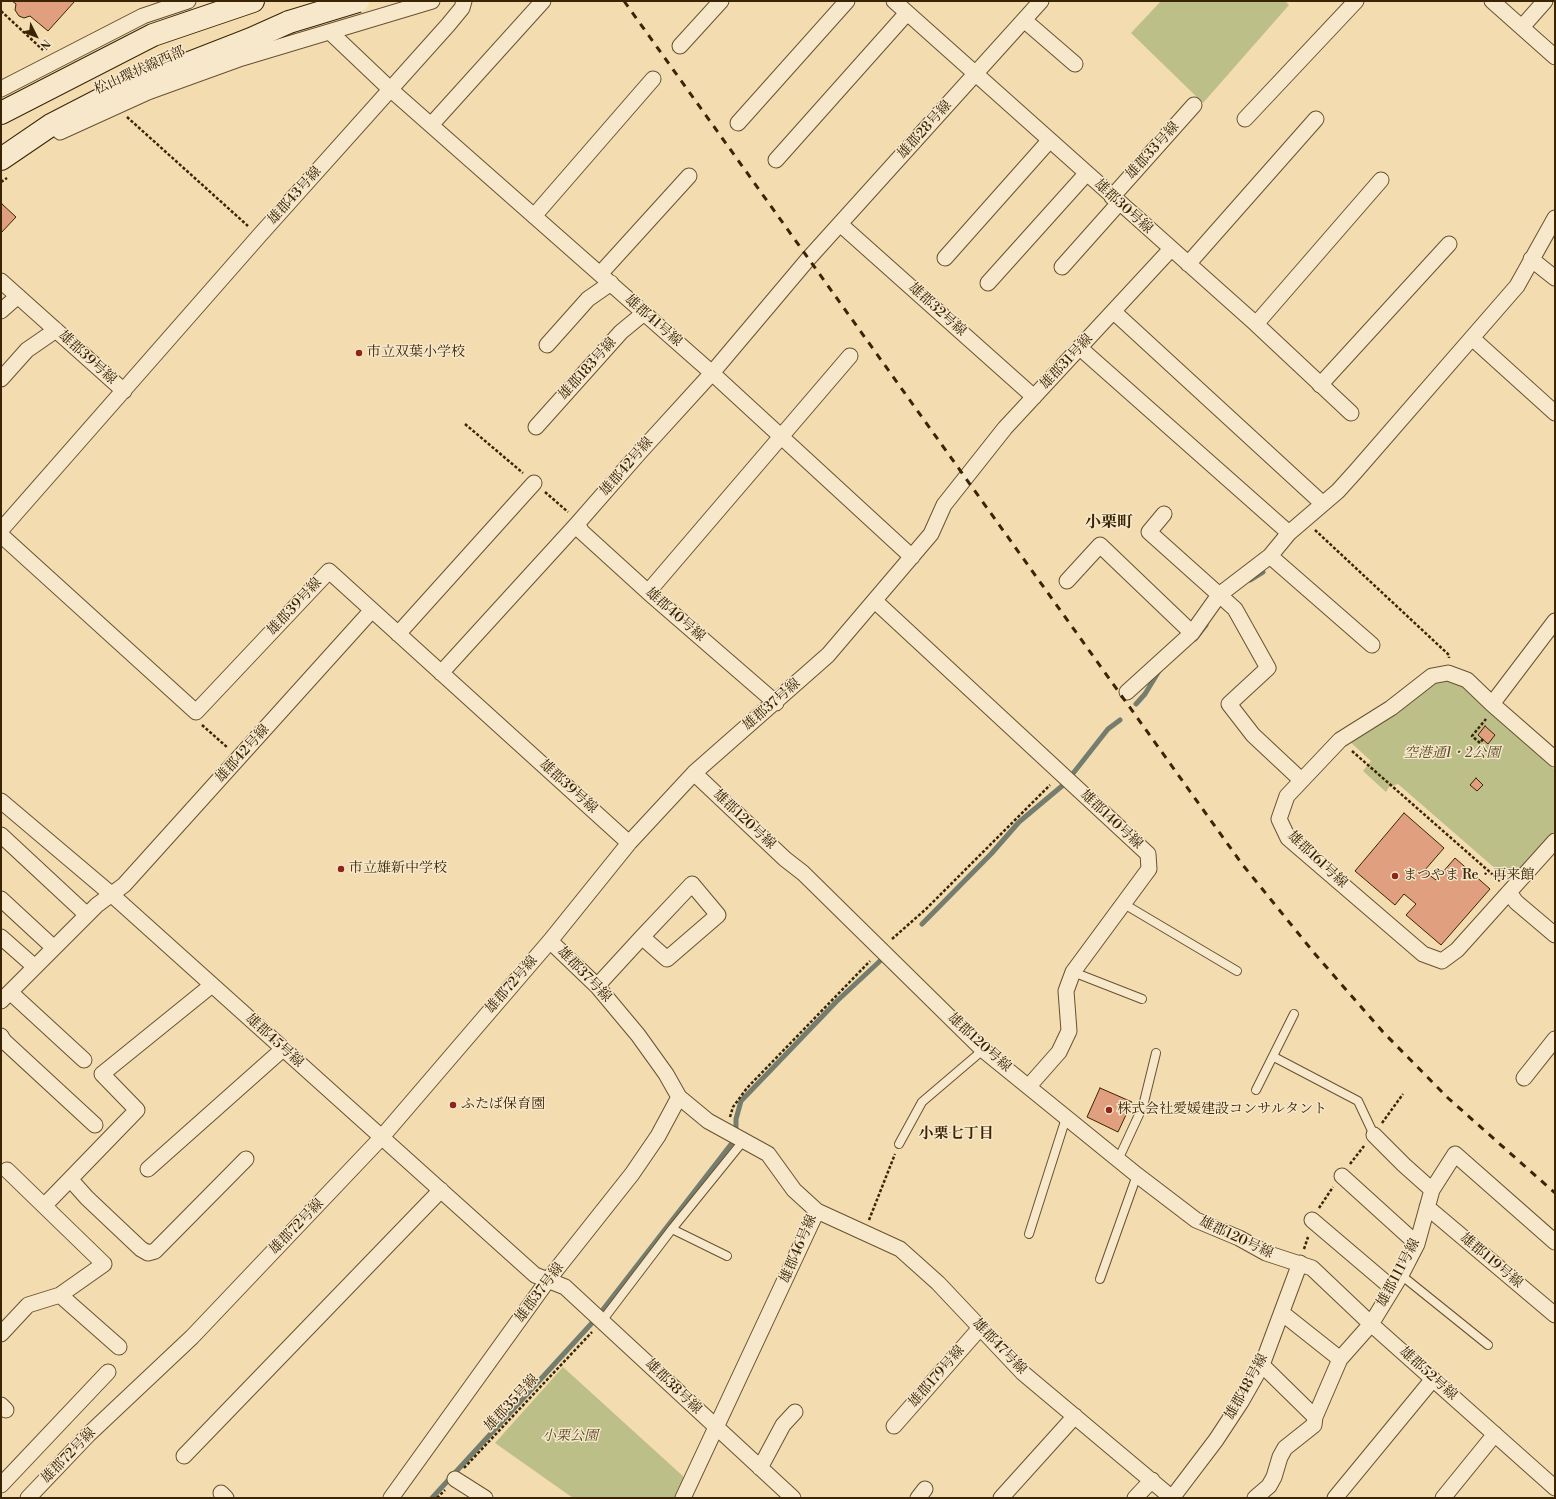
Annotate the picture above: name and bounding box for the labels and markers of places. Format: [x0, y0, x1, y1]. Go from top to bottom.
place label: 市立双葉小学校 [367, 345, 465, 361]
marker: 市立双葉小学校 [354, 348, 364, 358]
place label: 市立雄新中学校 [349, 861, 447, 877]
marker: 市立雄新中学校 [336, 864, 346, 874]
place label: まつやま Re・再来館 [1403, 868, 1535, 884]
marker: まつやま Re・再来館 [1390, 871, 1400, 881]
place label: ふたば保育園 [461, 1097, 545, 1113]
marker: ふたば保育園 [448, 1100, 458, 1110]
place label: 株式会社愛媛建設コンサルタント [1117, 1102, 1327, 1118]
marker: 株式会社愛媛建設コンサルタント [1104, 1105, 1114, 1115]

